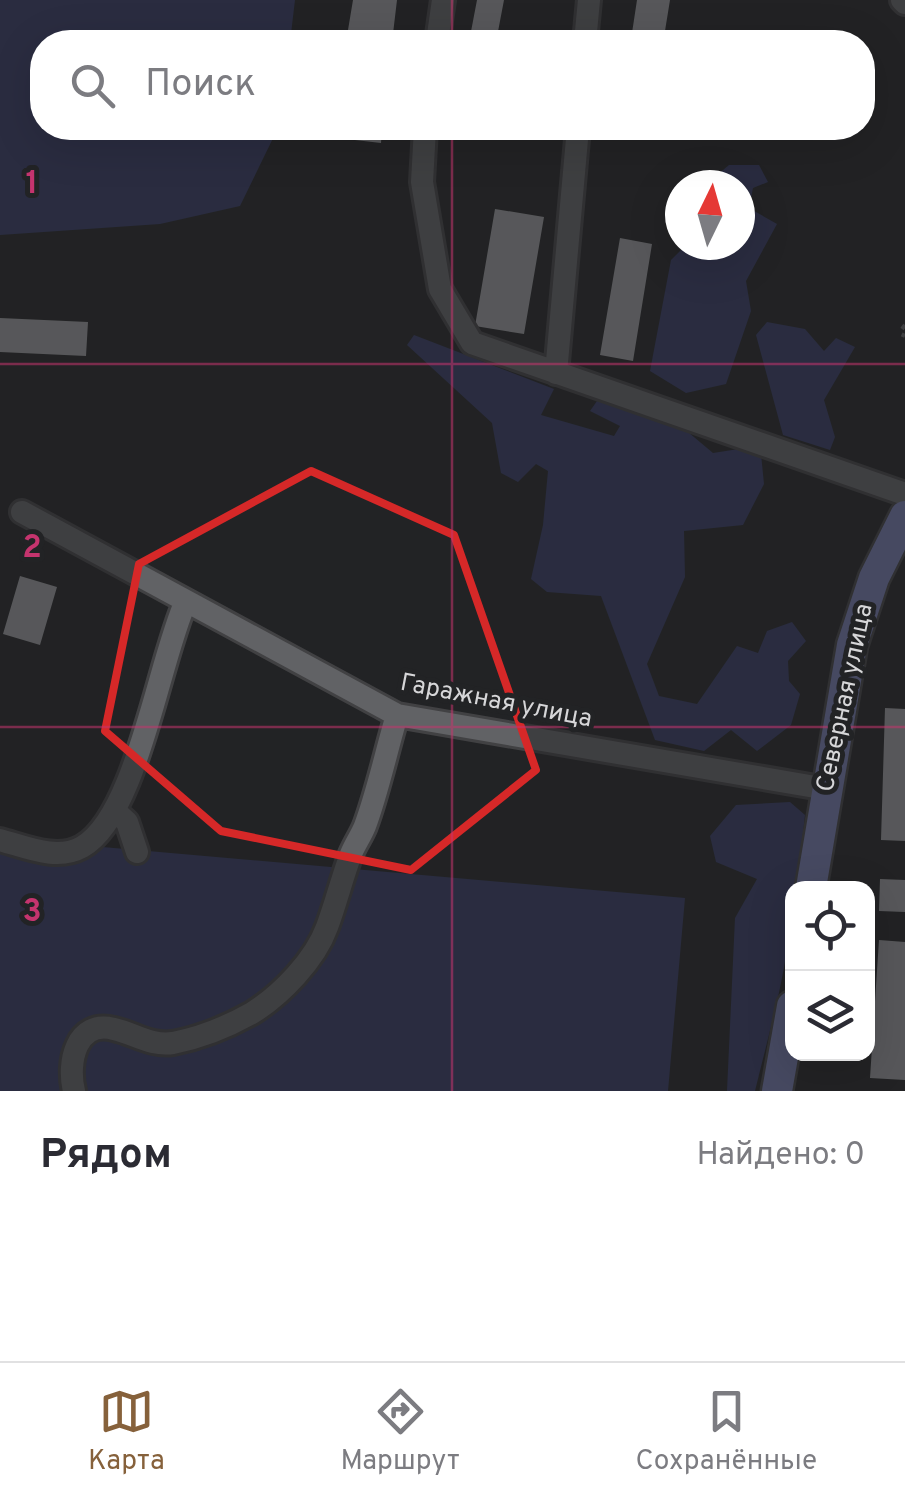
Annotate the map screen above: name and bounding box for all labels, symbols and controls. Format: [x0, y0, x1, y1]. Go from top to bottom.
search box [30, 30, 875, 140]
icon: search [65, 58, 120, 113]
text: Поиск [145, 61, 256, 110]
text: 1 [26, 165, 38, 205]
north arrow [665, 170, 755, 260]
text: 2 [22, 529, 42, 569]
street label: Северная улица [810, 601, 882, 795]
street label: Гаражная улица [397, 668, 595, 736]
map controls [785, 881, 875, 1061]
button: locate [785, 881, 875, 971]
text: 3 [22, 893, 42, 933]
button: layers [785, 971, 875, 1061]
text: Рядом [40, 1130, 172, 1183]
text: Найдено: 0 [697, 1136, 865, 1176]
tab: Карта [88, 1384, 165, 1480]
tab: Маршрут [340, 1384, 460, 1480]
tab: Сохранённые [635, 1384, 817, 1480]

